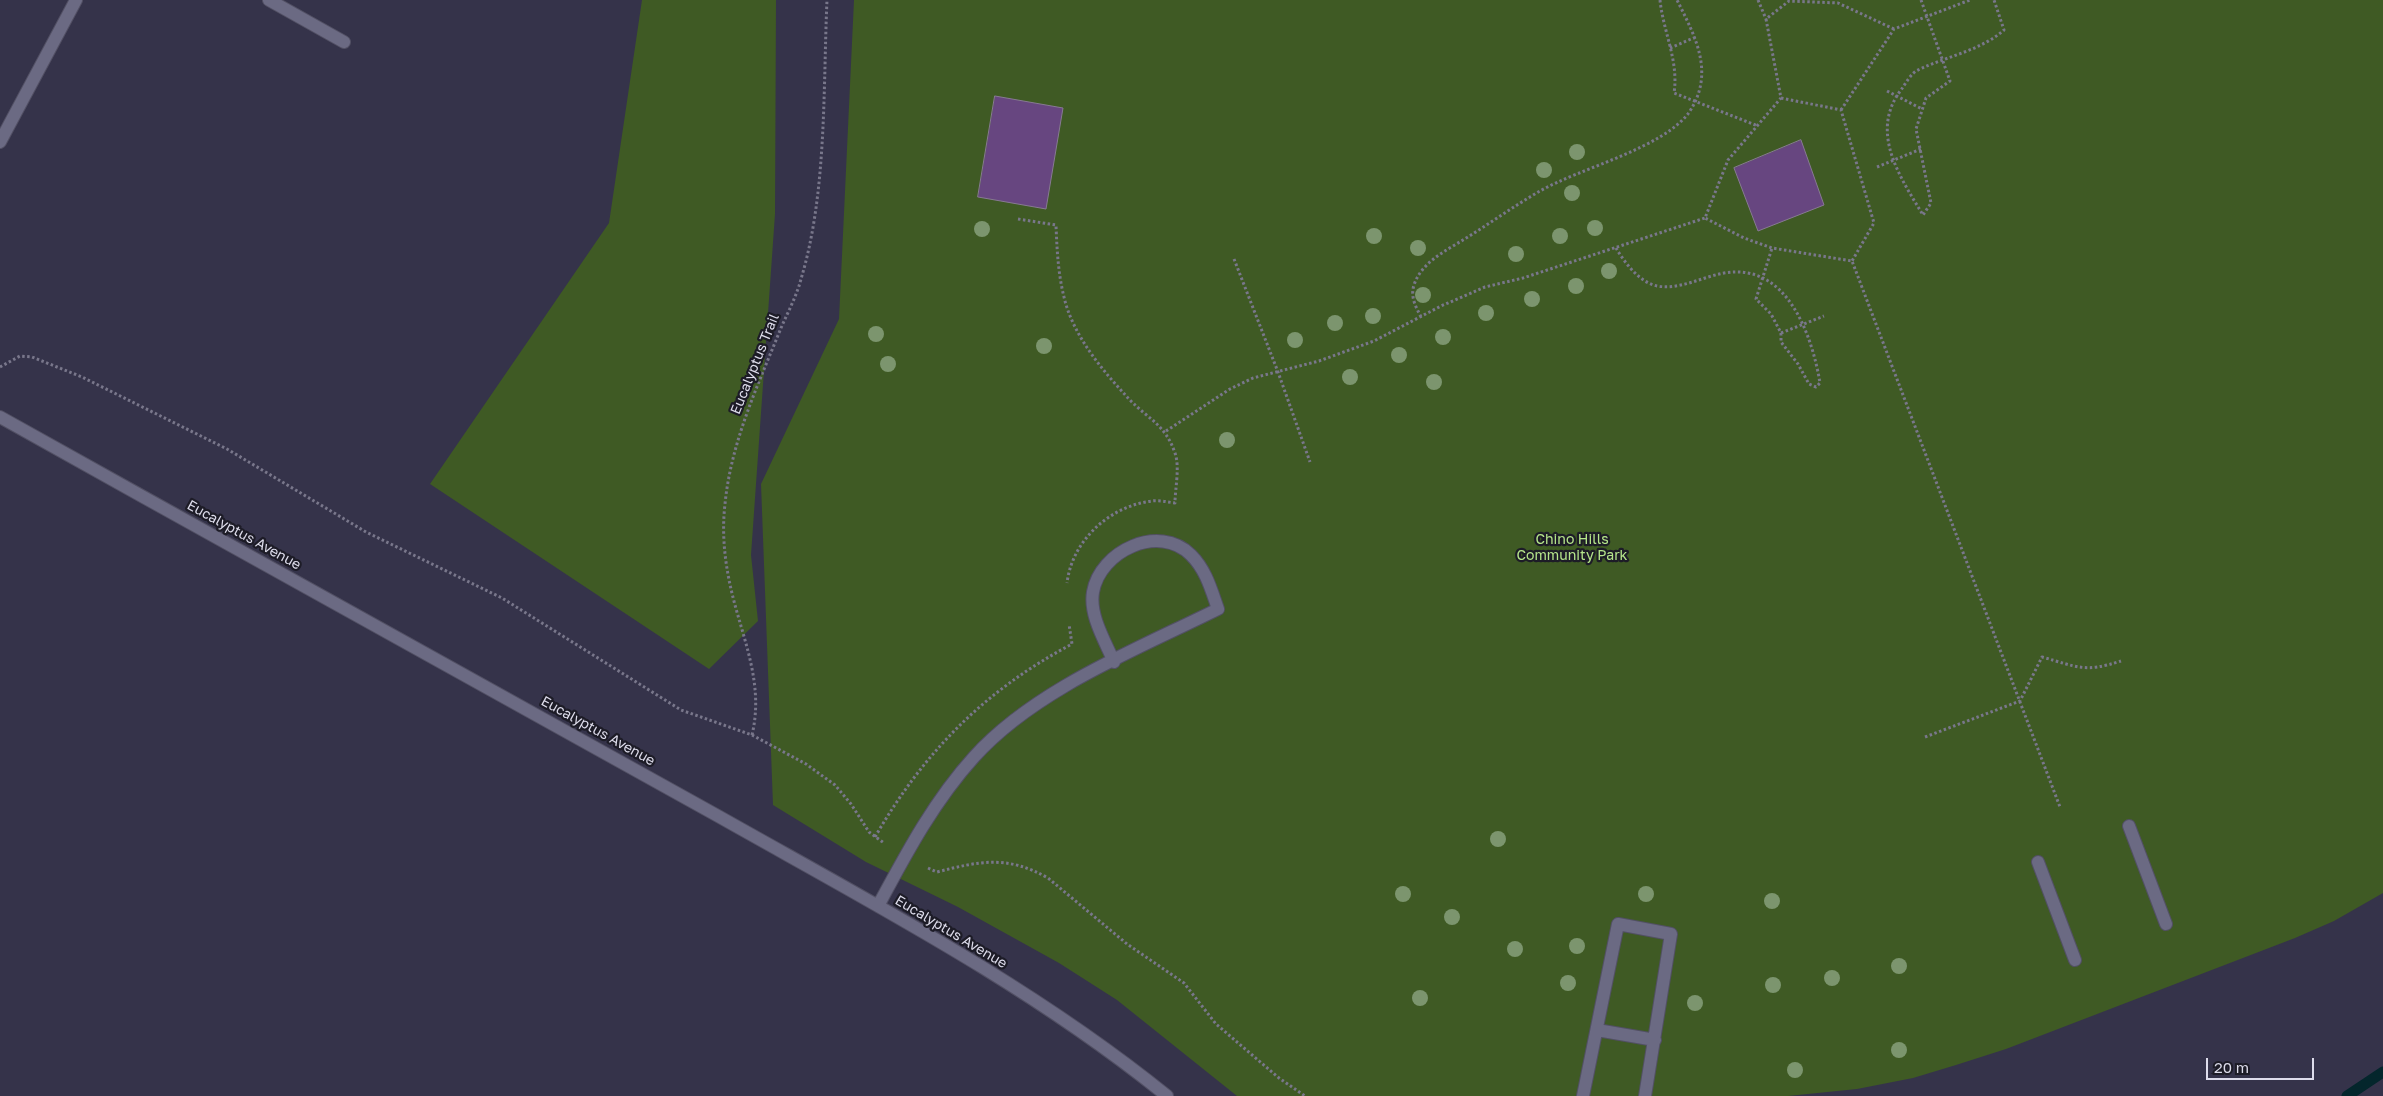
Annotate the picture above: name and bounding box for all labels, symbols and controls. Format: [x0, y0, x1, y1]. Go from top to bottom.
street label: Eucalyptus Trail [727, 311, 783, 417]
street label: Eucalyptus Avenue [184, 497, 304, 573]
park label: Chino Hills Community Park [1516, 532, 1628, 564]
street label: Eucalyptus Avenue [538, 693, 658, 769]
street label: Eucalyptus Avenue [892, 892, 1010, 972]
scale bar [2208, 1048, 2316, 1080]
text: 20 m [2214, 1058, 2249, 1076]

